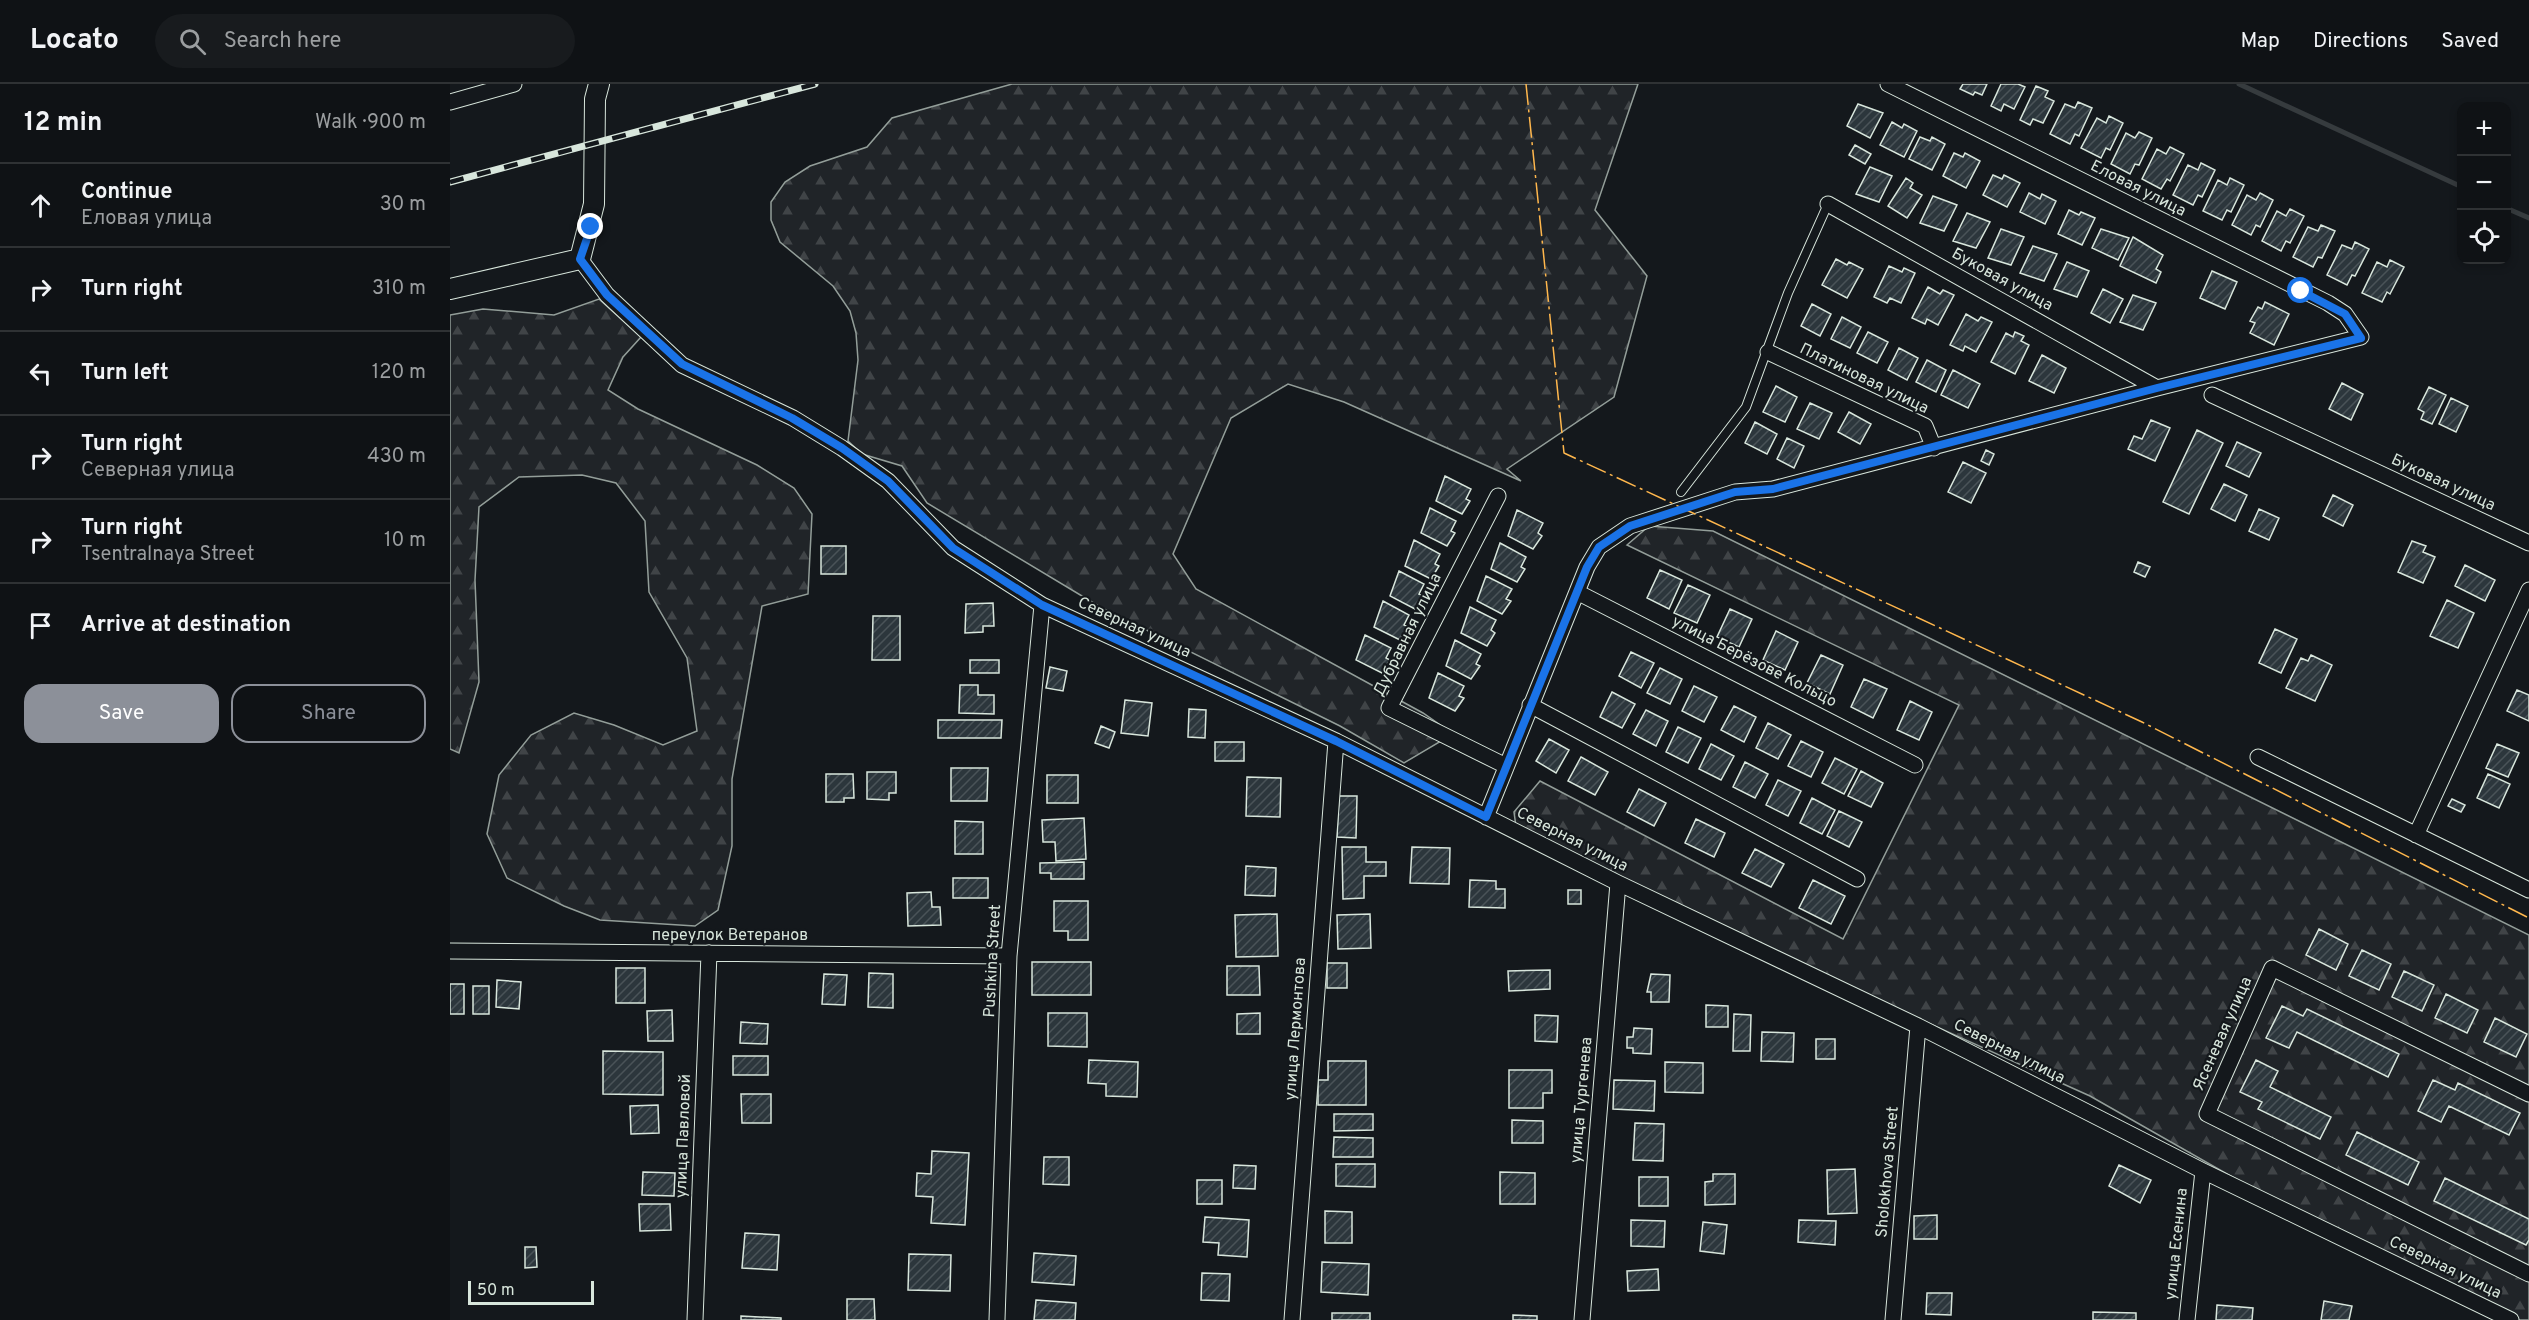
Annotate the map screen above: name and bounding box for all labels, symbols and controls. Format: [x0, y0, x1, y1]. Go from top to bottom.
search box [155, 14, 575, 68]
text: Locato [30, 23, 119, 59]
icon: search [176, 25, 209, 58]
text: Search here [224, 28, 341, 55]
text: Map [2240, 28, 2280, 55]
text: Directions [2313, 28, 2408, 55]
text: Saved [2441, 28, 2499, 55]
map controls [2457, 102, 2511, 264]
button: + [2457, 102, 2511, 156]
text: 12 min [24, 107, 102, 140]
text: Walk · 900 m [315, 110, 426, 136]
street label: Еловая улица [2087, 156, 2189, 222]
button: − [2457, 156, 2511, 210]
text: Continue [81, 179, 172, 206]
icon: ahead [24, 189, 57, 222]
text: 30 m [380, 192, 426, 218]
text: Еловая улица [81, 206, 212, 232]
button: locate [2457, 210, 2511, 264]
route end [577, 213, 603, 239]
street label: Буковая улица [1948, 244, 2056, 316]
icon: right [24, 273, 57, 306]
text: Turn right [81, 276, 183, 303]
text: 310 m [372, 276, 426, 302]
route start [2287, 277, 2313, 303]
street label: Платиновая улица [1796, 339, 1932, 419]
icon: left [24, 357, 57, 390]
text: Turn left [81, 360, 169, 387]
text: 120 m [372, 360, 426, 386]
text: Turn right [81, 431, 183, 458]
icon: right [24, 441, 57, 474]
text: 430 m [367, 444, 426, 470]
street label: Буковая улица [2388, 450, 2498, 516]
text: Северная улица [81, 458, 234, 484]
text: Turn right [81, 515, 183, 542]
icon: right [24, 525, 57, 558]
text: 10 m [384, 528, 426, 554]
text: Tsentralnaya Street [81, 542, 255, 568]
street label: Дубравная улица [1369, 570, 1447, 700]
street label: Северная улица [1074, 593, 1194, 663]
icon: arrive [24, 609, 57, 642]
text: Arrive at destination [81, 612, 291, 639]
street label: улица Берёзове Кольцо [1668, 612, 1840, 712]
button: Save [24, 684, 219, 743]
button: Share [231, 684, 426, 743]
street label: Северная улица [1513, 803, 1631, 877]
street label: Pushkina Street [980, 904, 1006, 1018]
street label: переулок Ветеранов [652, 926, 808, 946]
street label: улица Лермонтова [1281, 957, 1311, 1101]
street label: Ясеневая улица [2189, 974, 2257, 1094]
street label: Северная улица [1950, 1015, 2068, 1089]
street label: улица Тургенева [1567, 1036, 1597, 1164]
street label: улица Павловой [672, 1074, 696, 1198]
street label: Sholokhova Street [1872, 1106, 1904, 1238]
street label: улица Есенина [2161, 1187, 2193, 1301]
street label: Северная улица [2385, 1232, 2505, 1304]
scale bar [468, 1278, 594, 1306]
text: 50 m [477, 1281, 515, 1301]

